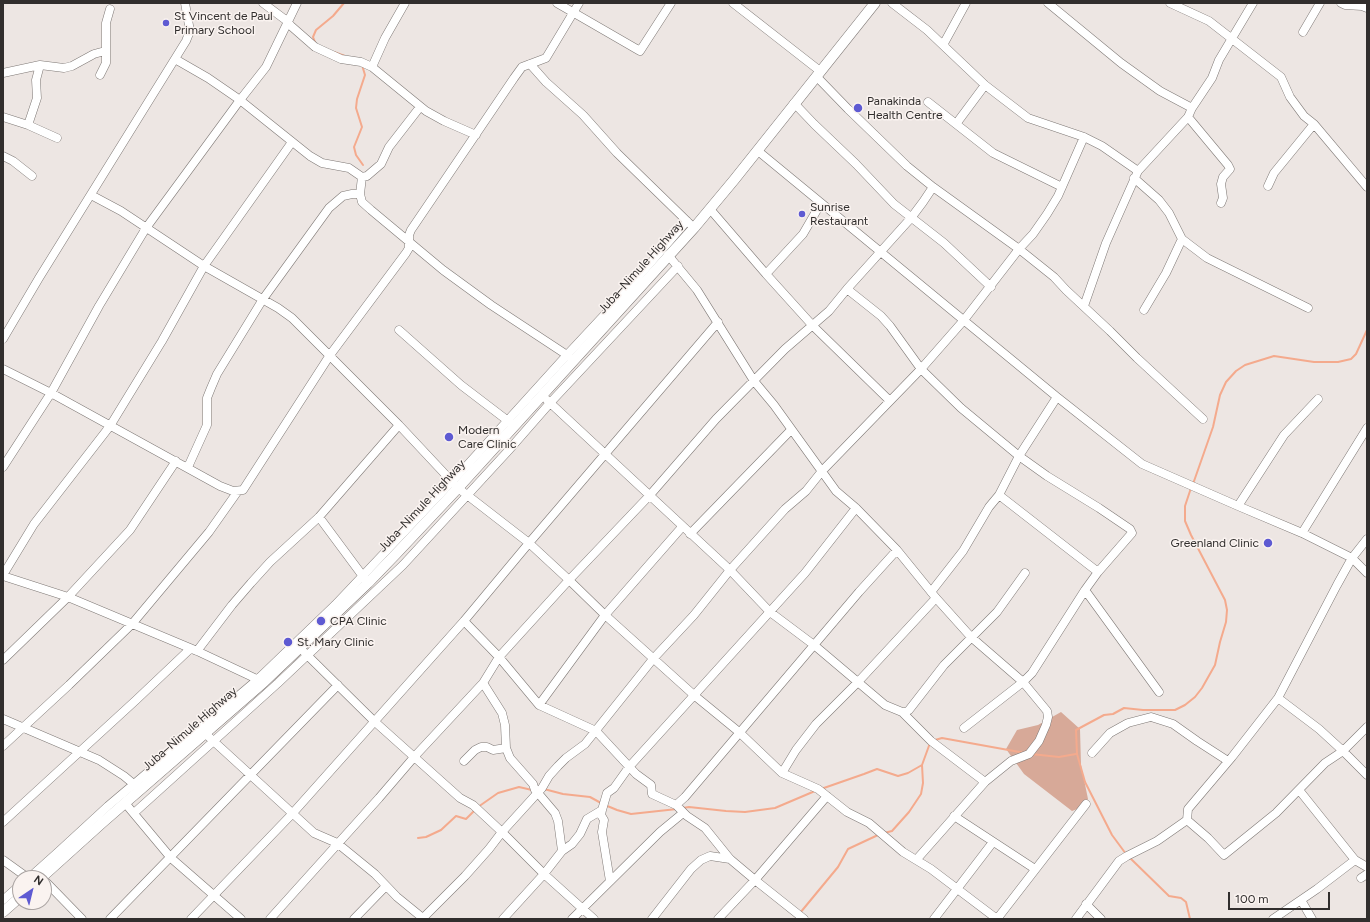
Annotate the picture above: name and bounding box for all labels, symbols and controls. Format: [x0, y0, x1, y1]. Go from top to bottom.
place label: St Vincent de Paul Primary School [174, 9, 273, 37]
marker: St Vincent de Paul Primary School [161, 18, 171, 28]
place label: Panakinda Health Centre [867, 94, 943, 122]
marker: Panakinda Health Centre [852, 102, 864, 114]
place label: Sunrise Restaurant [810, 200, 868, 228]
marker: Sunrise Restaurant [797, 209, 807, 219]
street label: Juba–Nimule Highway [595, 217, 687, 317]
place label: Modern Care Clinic [458, 423, 516, 451]
marker: Modern Care Clinic [443, 431, 455, 443]
street label: Juba–Nimule Highway [376, 457, 468, 555]
place label: Greenland Clinic [1171, 536, 1259, 550]
marker: Greenland Clinic [1262, 537, 1274, 549]
place label: CPA Clinic [330, 614, 387, 628]
marker: CPA Clinic [315, 615, 327, 627]
place label: St. Mary Clinic [297, 635, 374, 649]
marker: St. Mary Clinic [282, 636, 294, 648]
street label: Juba–Nimule Highway [140, 684, 240, 774]
north arrow [12, 870, 52, 910]
text: N [31, 873, 46, 888]
scale bar [1230, 884, 1332, 910]
text: 100 m [1235, 892, 1269, 906]

